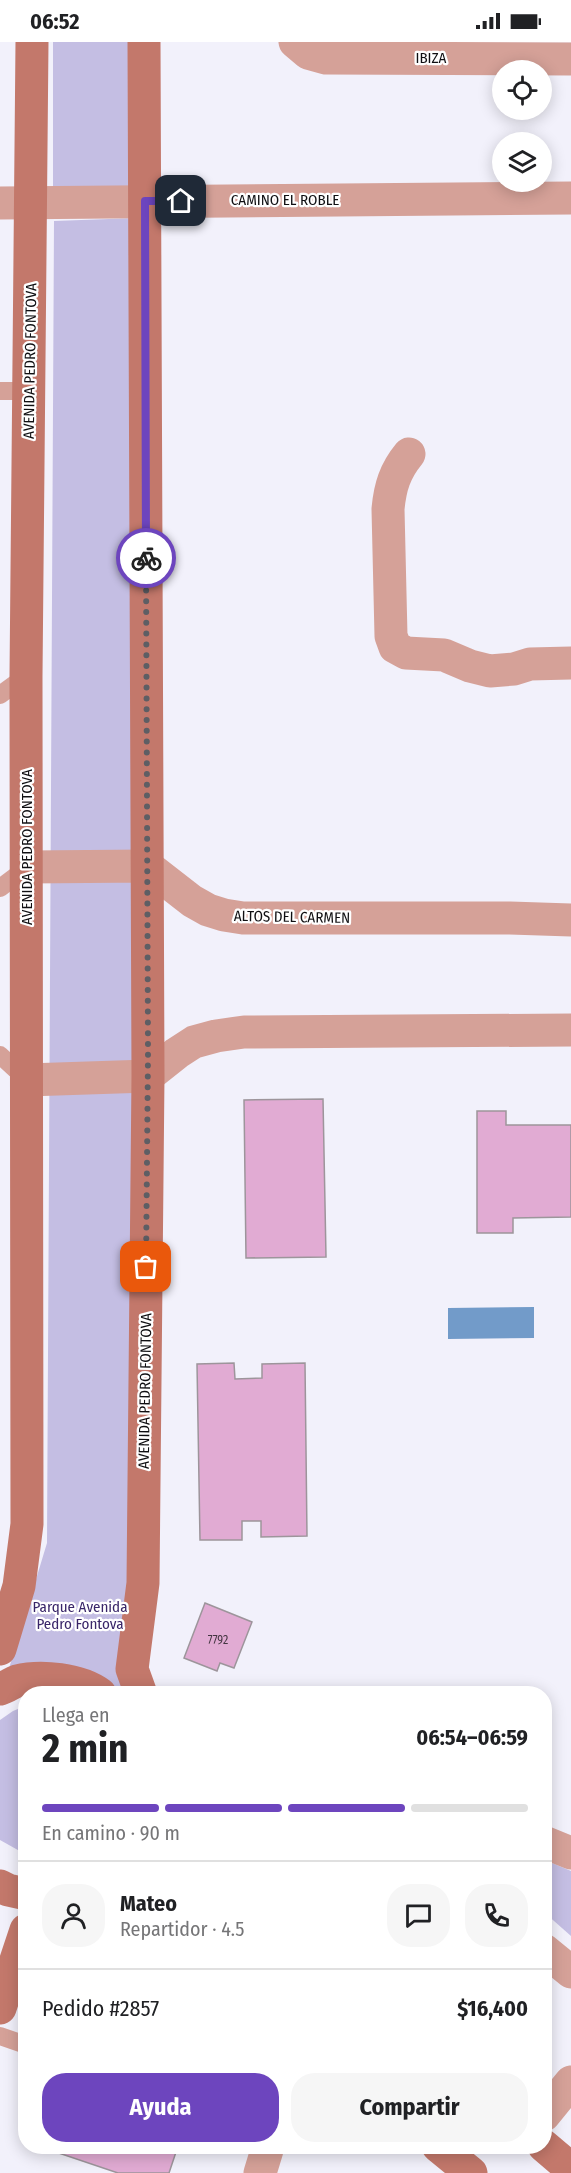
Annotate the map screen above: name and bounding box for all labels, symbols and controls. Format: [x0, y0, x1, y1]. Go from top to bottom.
text: 06:52 [30, 8, 79, 35]
street label: IBIZA [415, 49, 447, 67]
map controls [492, 60, 552, 192]
button: locate [492, 60, 552, 120]
button: layers [492, 132, 552, 192]
pin [155, 175, 206, 226]
icon: home [164, 184, 197, 217]
street label: CAMINO EL ROBLE [231, 191, 339, 209]
street label: AVENIDA PEDRO FONTOVA [20, 283, 40, 439]
courier [116, 528, 176, 588]
icon: bike [130, 542, 163, 575]
street label: AVENIDA PEDRO FONTOVA [18, 769, 36, 925]
street label: ALTOS DEL CARMEN [234, 907, 350, 927]
pin [120, 1241, 171, 1292]
icon: bag [129, 1250, 162, 1283]
street label: AVENIDA PEDRO FONTOVA [135, 1313, 155, 1469]
park label: Parque Avenida Pedro Fontova [32, 1598, 128, 1633]
house number: 7792 [208, 1633, 228, 1647]
text: Llega en [42, 1703, 110, 1727]
text: 06:54–06:59 [416, 1724, 528, 1751]
text: 2 min [42, 1726, 128, 1772]
text: En camino · 90 m [42, 1821, 180, 1845]
button: person [42, 1884, 105, 1947]
button: chat [387, 1884, 450, 1947]
button: phone [465, 1884, 528, 1947]
text: Mateo [120, 1890, 177, 1917]
text: Repartidor · 4.5 [120, 1917, 244, 1941]
text: Pedido #2857 [42, 1995, 159, 2022]
text: $16,400 [457, 1995, 528, 2022]
button: Ayuda [42, 2073, 279, 2142]
button: Compartir [291, 2073, 528, 2142]

